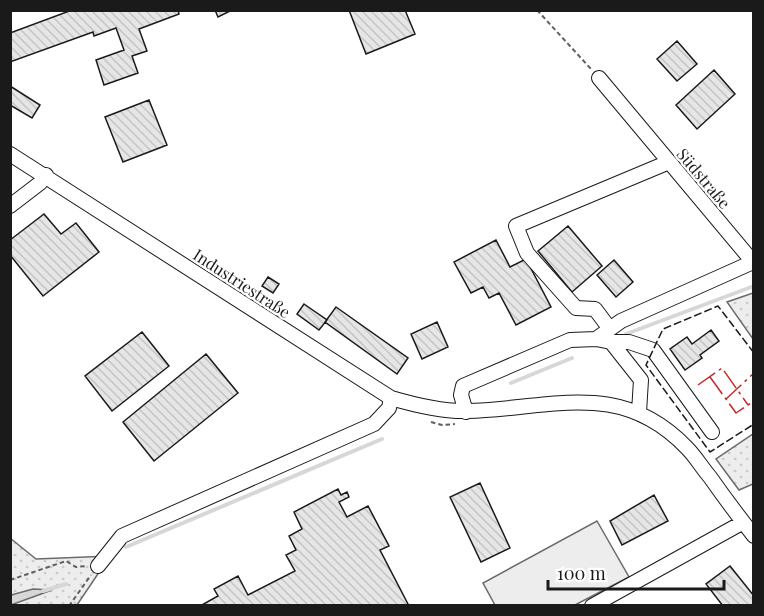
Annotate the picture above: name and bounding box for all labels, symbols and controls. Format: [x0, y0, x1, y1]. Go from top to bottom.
street label: Südstraße [673, 143, 735, 213]
street label: Industriestraße [189, 244, 295, 322]
scale bar [548, 553, 724, 591]
text: 100 m [557, 561, 606, 585]

